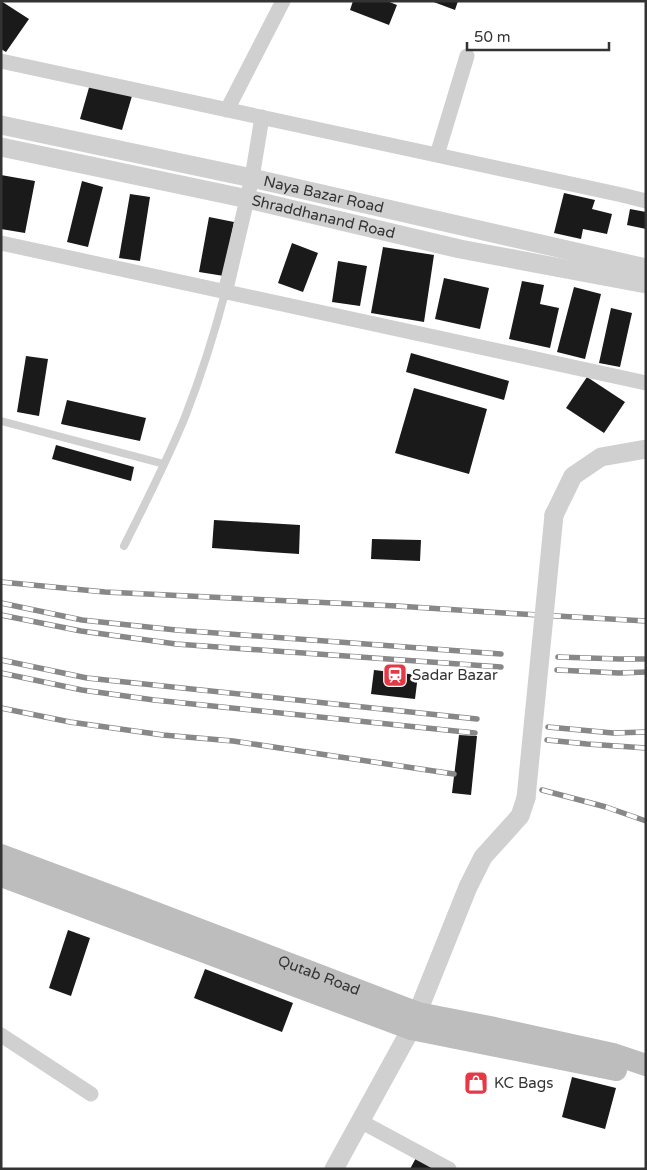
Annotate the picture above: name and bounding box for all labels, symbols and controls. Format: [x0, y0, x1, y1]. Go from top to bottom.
scale bar [467, 20, 610, 52]
text: 50 m [474, 28, 511, 46]
street label: Naya Bazar Road [262, 172, 385, 217]
street label: Shraddhanand Road [250, 191, 397, 242]
station icon: Sadar Bazar [382, 662, 408, 688]
place label: Sadar Bazar [412, 666, 498, 684]
street label: Qutab Road [275, 951, 363, 999]
shop icon: KC Bags [463, 1070, 489, 1096]
place label: KC Bags [494, 1074, 553, 1092]

